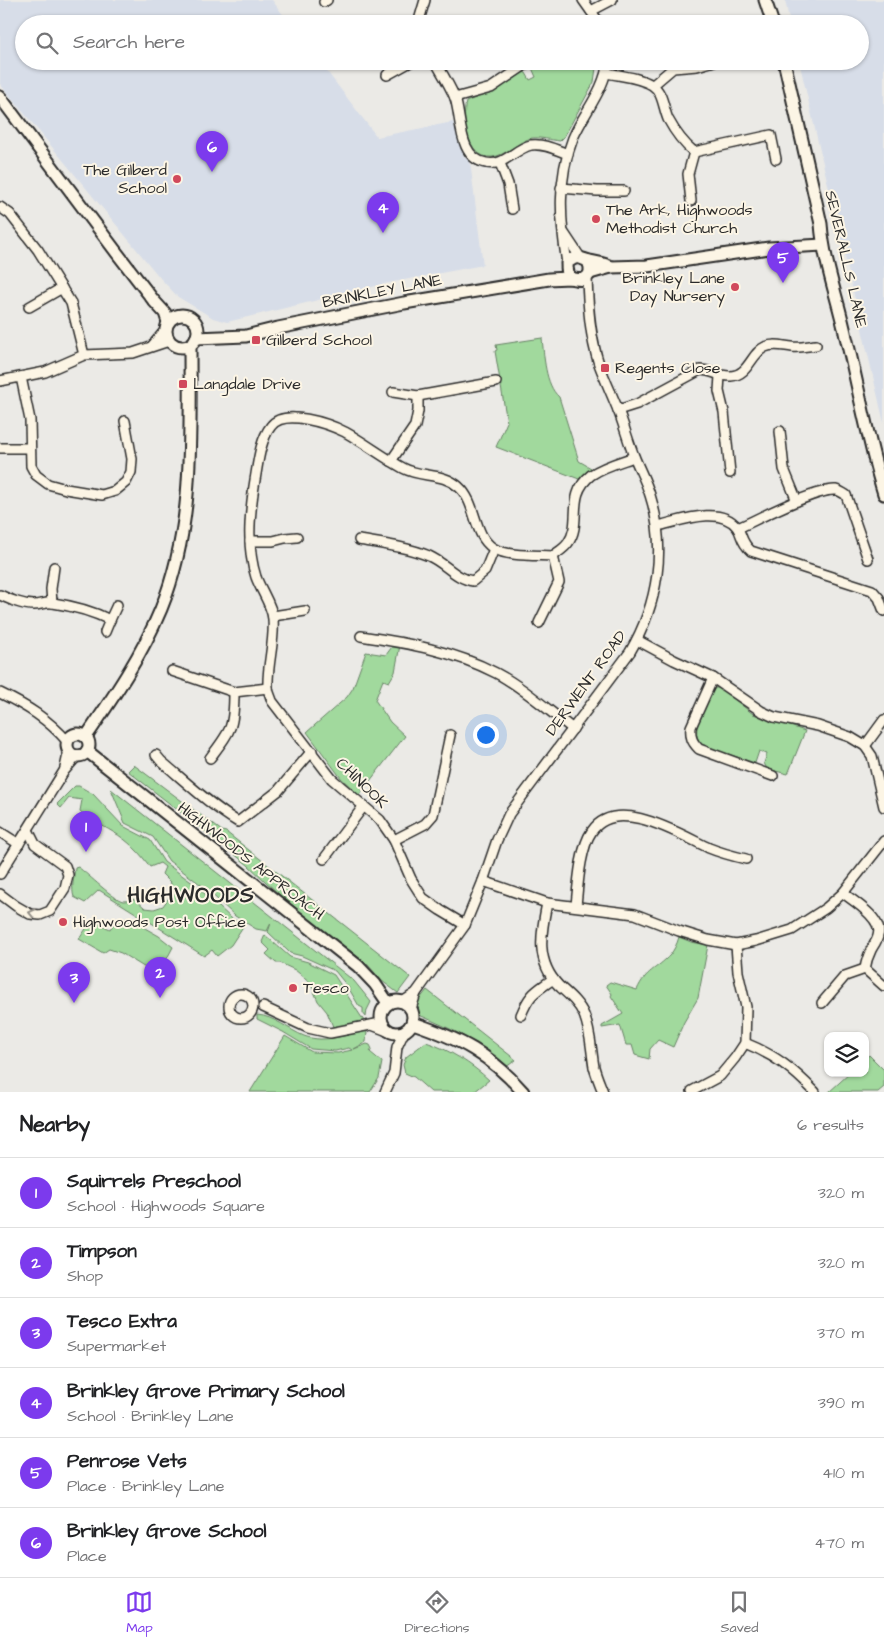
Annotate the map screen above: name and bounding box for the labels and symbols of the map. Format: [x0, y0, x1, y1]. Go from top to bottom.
pin: 6 [196, 131, 228, 172]
place label: The Gilberd School [83, 159, 167, 199]
marker: The Gilberd School [171, 173, 183, 185]
street label: SEVERALLS LANE [819, 188, 873, 330]
pin: 4 [367, 192, 399, 233]
place label: The Ark, Highwoods Methodist Church [606, 199, 753, 239]
marker: The Ark, Highwoods Methodist Church [590, 213, 602, 225]
pin: 5 [767, 242, 799, 283]
place label: Brinkley Lane Day Nursery [622, 267, 725, 308]
street label: BRINKLEY LANE [320, 269, 444, 313]
marker: Brinkley Lane Day Nursery [729, 281, 741, 293]
place label: Gilberd School [266, 329, 372, 351]
marker: Gilberd School [250, 334, 262, 346]
place label: Regents Close [615, 357, 721, 380]
marker: Regents Close [599, 362, 611, 374]
place label: Langdale Drive [193, 373, 301, 396]
marker: Langdale Drive [177, 378, 189, 390]
street label: DERWENT ROAD [540, 626, 632, 740]
your location [473, 722, 499, 748]
street label: CHINOOK [331, 753, 393, 814]
street label: HIGHWOODS APPROACH [174, 798, 328, 924]
pin: 1 [70, 811, 102, 852]
district label: HIGHWOODS [126, 882, 256, 908]
one-way arrow [28, 908, 36, 918]
place label: Highwoods Post Office [73, 911, 246, 934]
marker: Highwoods Post Office [57, 916, 69, 928]
pin: 2 [144, 957, 176, 998]
pin: 3 [58, 962, 90, 1003]
place label: Tesco [303, 977, 349, 999]
marker: Tesco [287, 982, 299, 994]

